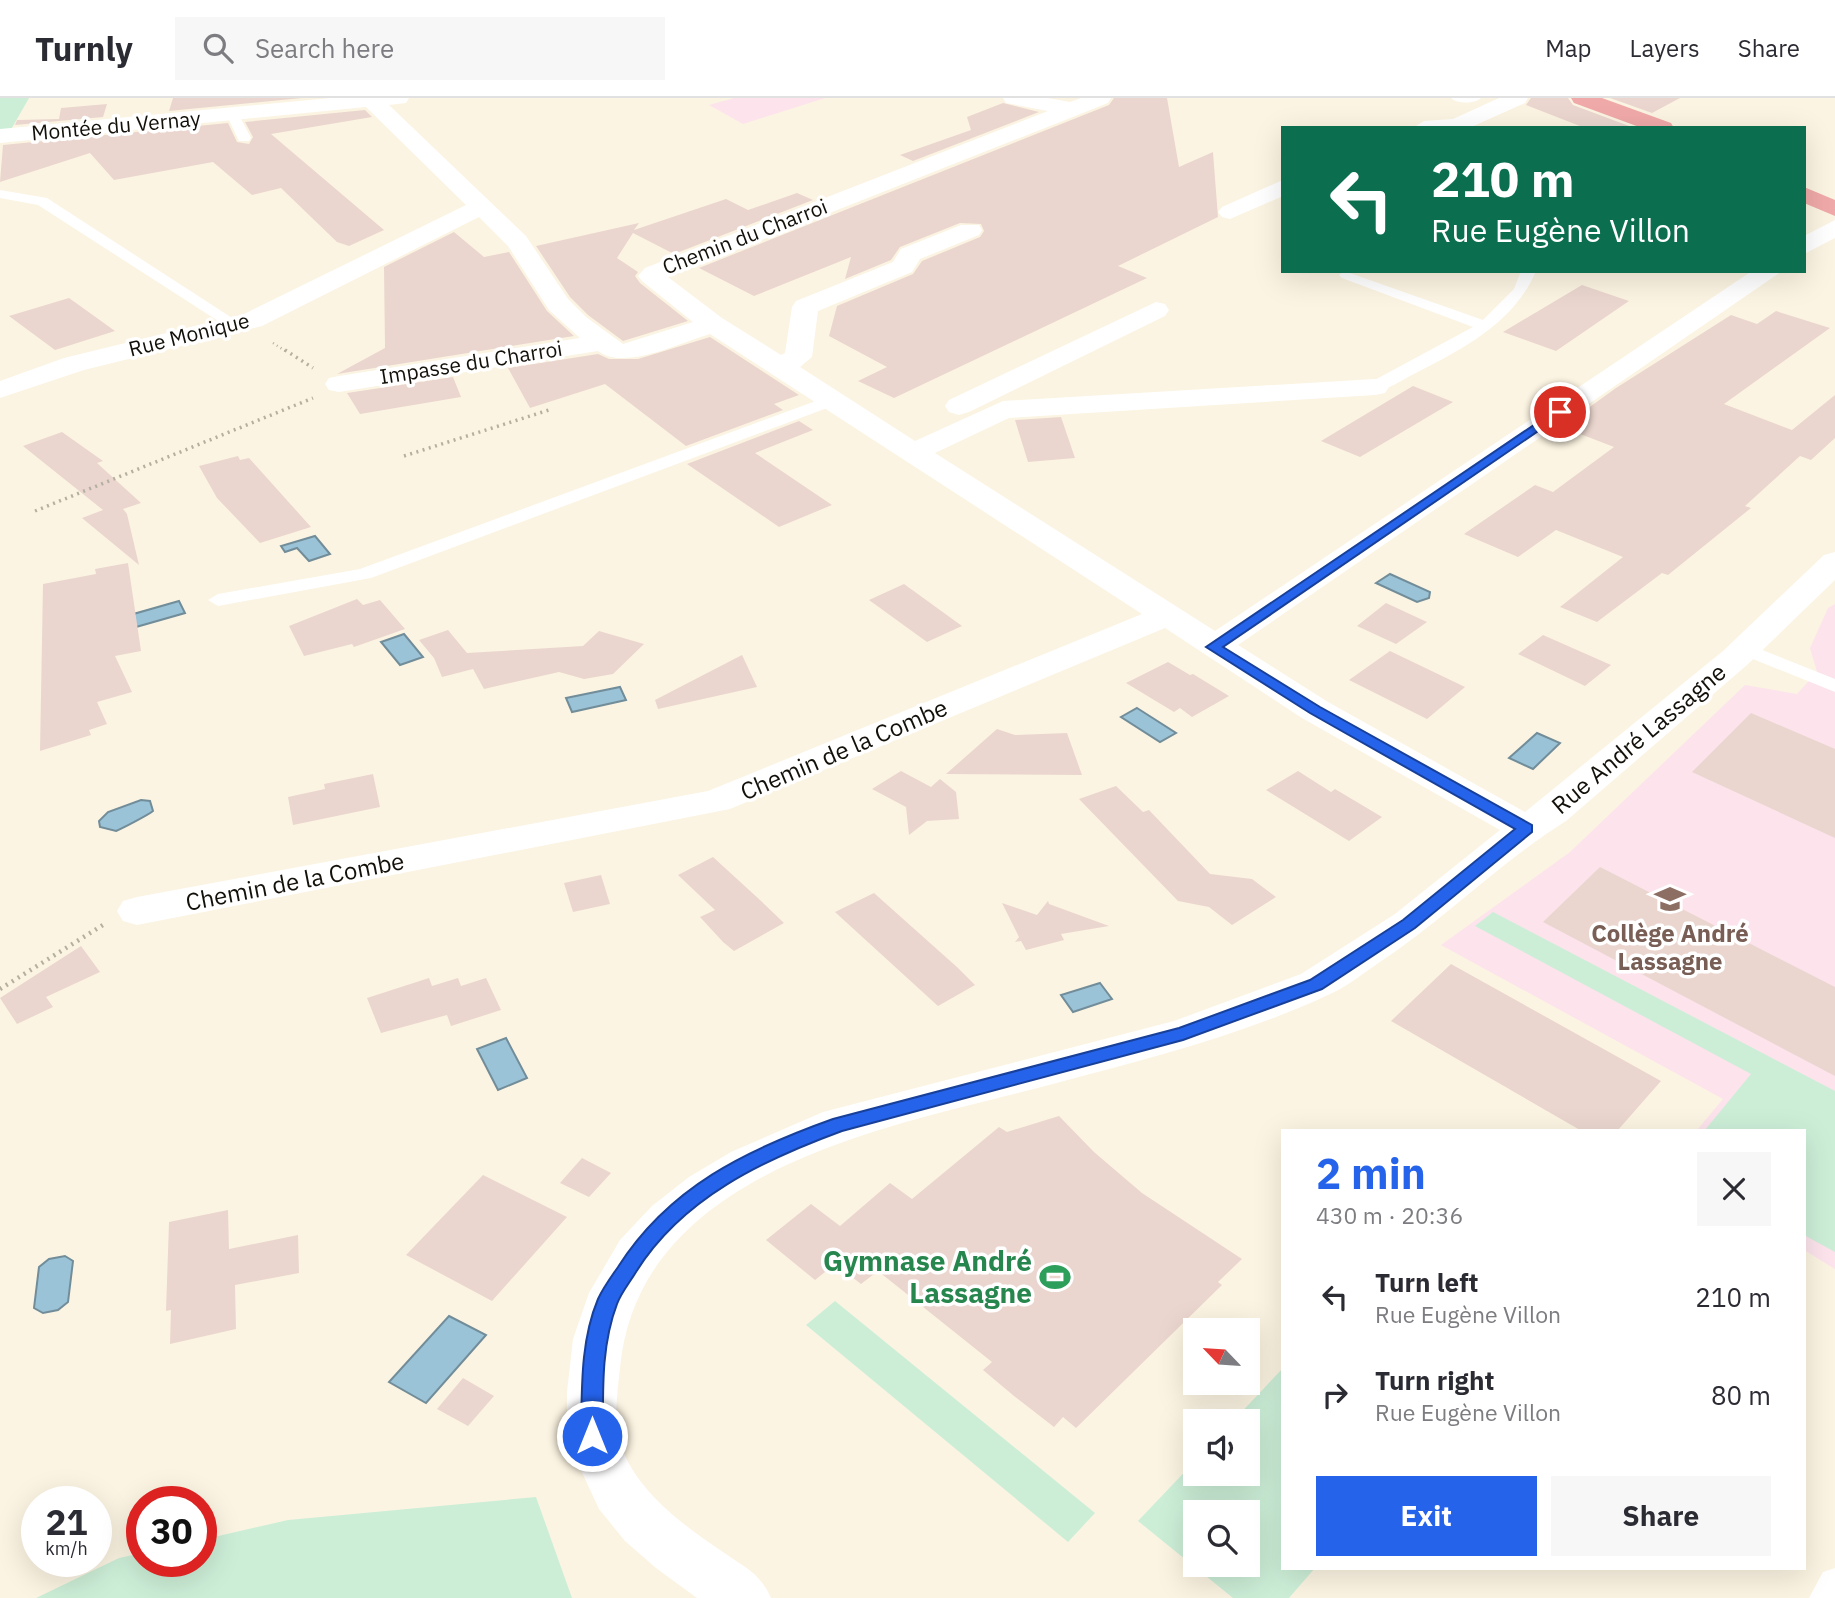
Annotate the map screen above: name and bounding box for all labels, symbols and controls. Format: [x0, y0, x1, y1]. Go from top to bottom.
search box [175, 17, 665, 80]
text: Turnly [35, 27, 133, 70]
icon: search [199, 29, 237, 67]
text: Search here [255, 31, 394, 65]
text: Map [1545, 32, 1592, 64]
text: Layers [1630, 32, 1700, 64]
text: Share [1738, 32, 1800, 64]
street label: Montée du Vernay [30, 104, 202, 146]
text: 210 m [1431, 147, 1575, 210]
icon: left [1316, 154, 1407, 245]
street label: Chemin du Charroi [658, 192, 831, 280]
text: Rue Eugène Villon [1431, 209, 1690, 251]
street label: Rue Monique [125, 306, 252, 363]
street label: Impasse du Charroi [378, 334, 564, 390]
pin [1530, 382, 1590, 442]
icon: arrive [1541, 393, 1579, 431]
street label: Rue André Lassagne [1544, 656, 1732, 821]
street label: Chemin de la Combe [735, 691, 952, 807]
street label: Chemin de la Combe [183, 844, 407, 918]
school or university icon: Collège André Lassagne [1653, 882, 1687, 916]
place label: Collège André Lassagne [1591, 917, 1749, 977]
text: 2 min [1316, 1146, 1426, 1201]
button: close [1697, 1152, 1771, 1226]
text: 430 m · 20:36 [1316, 1200, 1463, 1230]
place label: Gymnase André Lassagne [823, 1242, 1032, 1311]
sports icon: Gymnase André Lassagne [1038, 1260, 1072, 1294]
text: Turn left [1375, 1265, 1478, 1299]
icon: left [1316, 1278, 1354, 1316]
text: 210 m [1695, 1280, 1771, 1314]
text: Rue Eugène Villon [1375, 1299, 1561, 1329]
north arrow [1183, 1318, 1260, 1395]
map controls [1183, 1318, 1260, 1577]
text: Turn right [1375, 1363, 1494, 1397]
icon: right [1316, 1376, 1354, 1414]
text: 80 m [1711, 1378, 1771, 1412]
text: Rue Eugène Villon [1375, 1397, 1561, 1427]
position arrow [555, 1399, 629, 1473]
button: sound [1183, 1409, 1260, 1486]
button: Exit [1316, 1476, 1537, 1556]
button: Share [1551, 1476, 1771, 1556]
speed limit sign: 30 [126, 1486, 217, 1577]
text: 21 [45, 1499, 88, 1545]
button: search [1183, 1500, 1260, 1577]
text: km/h [45, 1537, 88, 1560]

